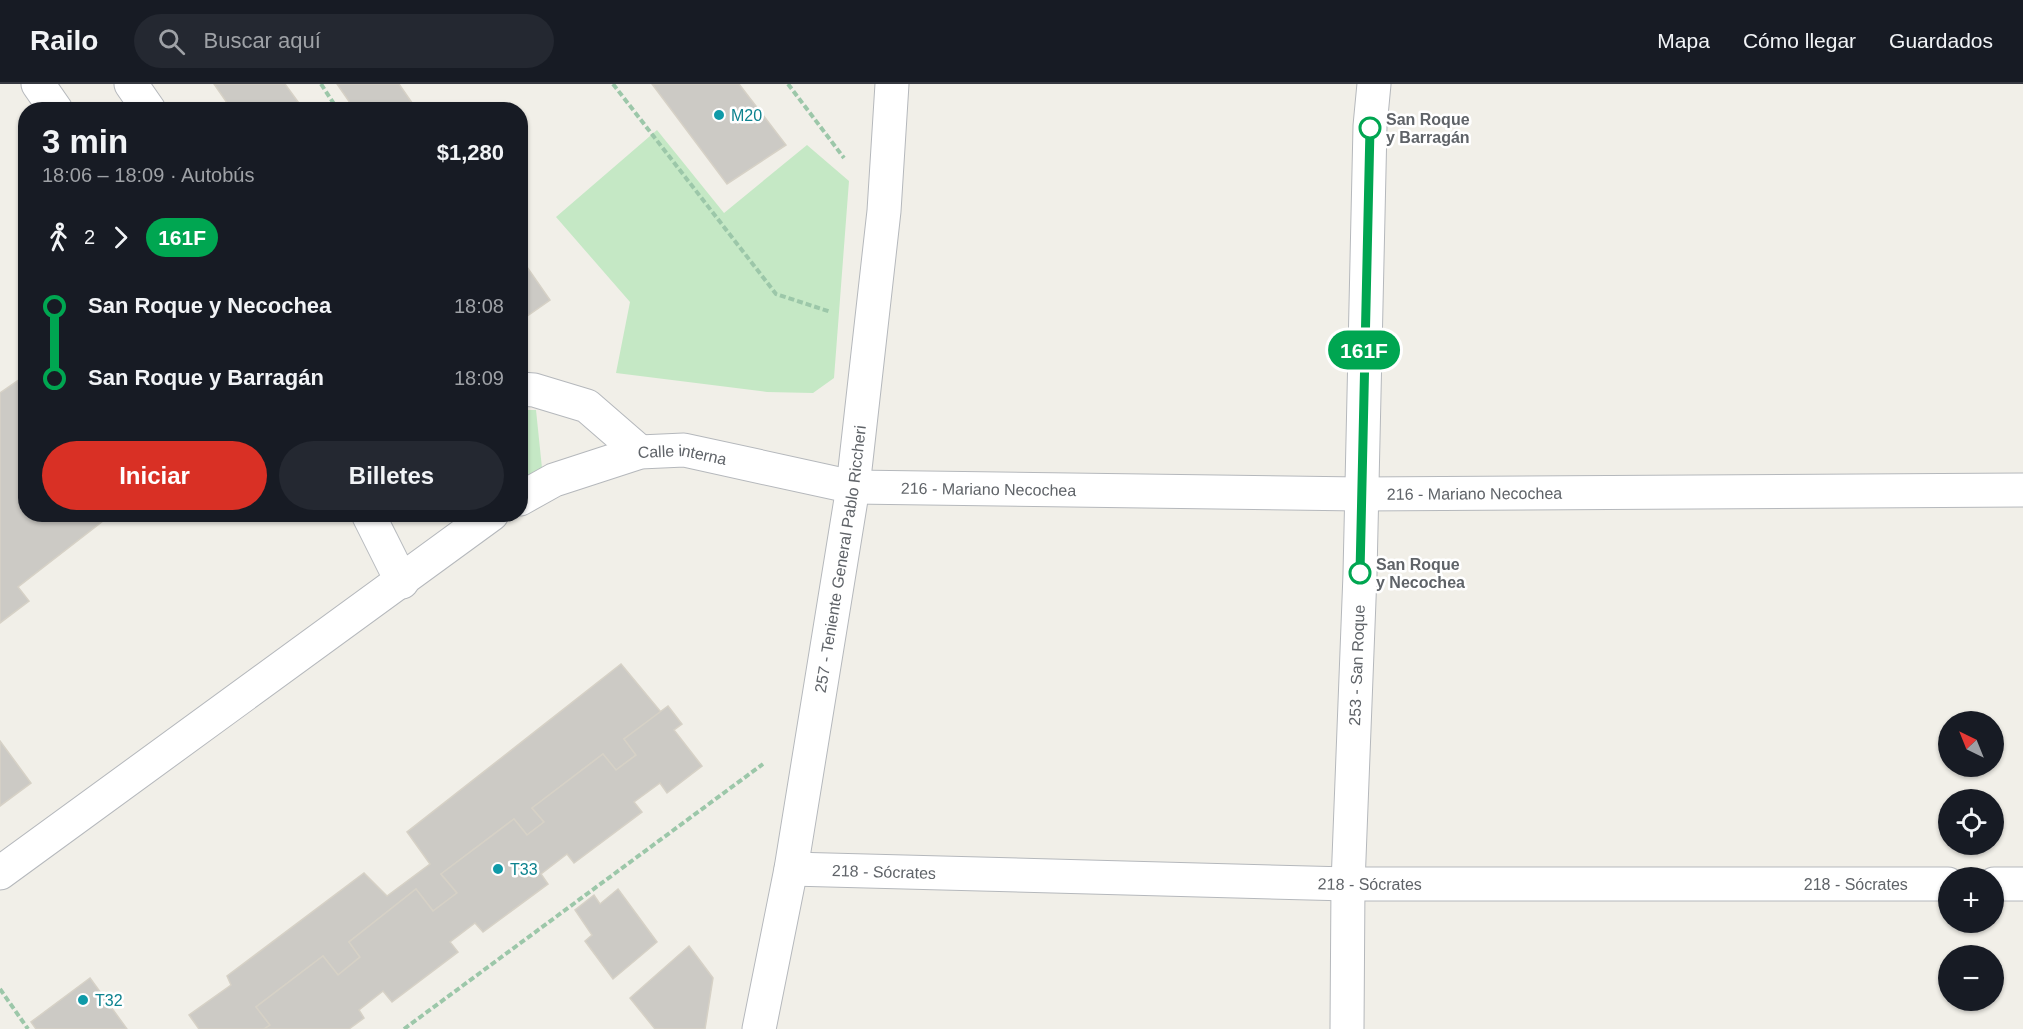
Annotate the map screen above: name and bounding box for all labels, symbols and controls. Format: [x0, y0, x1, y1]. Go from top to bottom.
search box [134, 14, 554, 68]
text: Railo [30, 25, 98, 56]
icon: search [155, 25, 188, 58]
text: Buscar aquí [203, 28, 321, 53]
text: Mapa [1657, 29, 1710, 52]
text: Cómo llegar [1743, 29, 1856, 52]
text: Guardados [1889, 29, 1993, 52]
place label: M20 [731, 107, 762, 124]
marker: M20 [712, 108, 726, 122]
place label: San Roque y Barragán [1386, 111, 1470, 146]
marker: San Roque y Barragán [1359, 117, 1381, 139]
text: 3 min [42, 123, 128, 160]
text: $1,280 [437, 140, 504, 165]
text: 18:06 – 18:09 · Autobús [42, 164, 254, 186]
icon: walk [42, 221, 75, 254]
icon: forward [104, 221, 137, 254]
text: 2 [84, 226, 95, 248]
text: 161F [158, 226, 206, 249]
text: San Roque y Necochea [88, 293, 331, 318]
text: 18:08 [454, 295, 504, 317]
line badge: 161F [1322, 330, 1406, 370]
text: 161F [1340, 339, 1388, 362]
text: San Roque y Barragán [88, 365, 324, 390]
text: 18:09 [454, 367, 504, 389]
street label: 257 - Teniente General Pablo Riccheri [811, 424, 868, 694]
button: Iniciar [42, 441, 267, 510]
button: Billetes [279, 441, 504, 510]
street label: Calle interna [637, 441, 728, 468]
street label: 216 - Mariano Necochea [901, 479, 1076, 499]
street label: 216 - Mariano Necochea [1387, 484, 1562, 502]
place label: San Roque y Necochea [1376, 556, 1465, 591]
marker: San Roque y Necochea [1349, 562, 1371, 584]
street label: 253 - San Roque [1346, 604, 1367, 726]
north arrow [1938, 711, 2004, 777]
map controls [1938, 711, 2004, 1011]
button: locate [1938, 789, 2004, 855]
place label: T33 [510, 861, 538, 878]
marker: T33 [491, 862, 505, 876]
street label: 218 - Sócrates [832, 862, 936, 881]
button: + [1938, 867, 2004, 933]
street label: 218 - Sócrates [1318, 875, 1422, 893]
street label: 218 - Sócrates [1804, 876, 1908, 893]
button: − [1938, 945, 2004, 1011]
place label: T32 [95, 992, 123, 1009]
marker: T32 [76, 993, 90, 1007]

